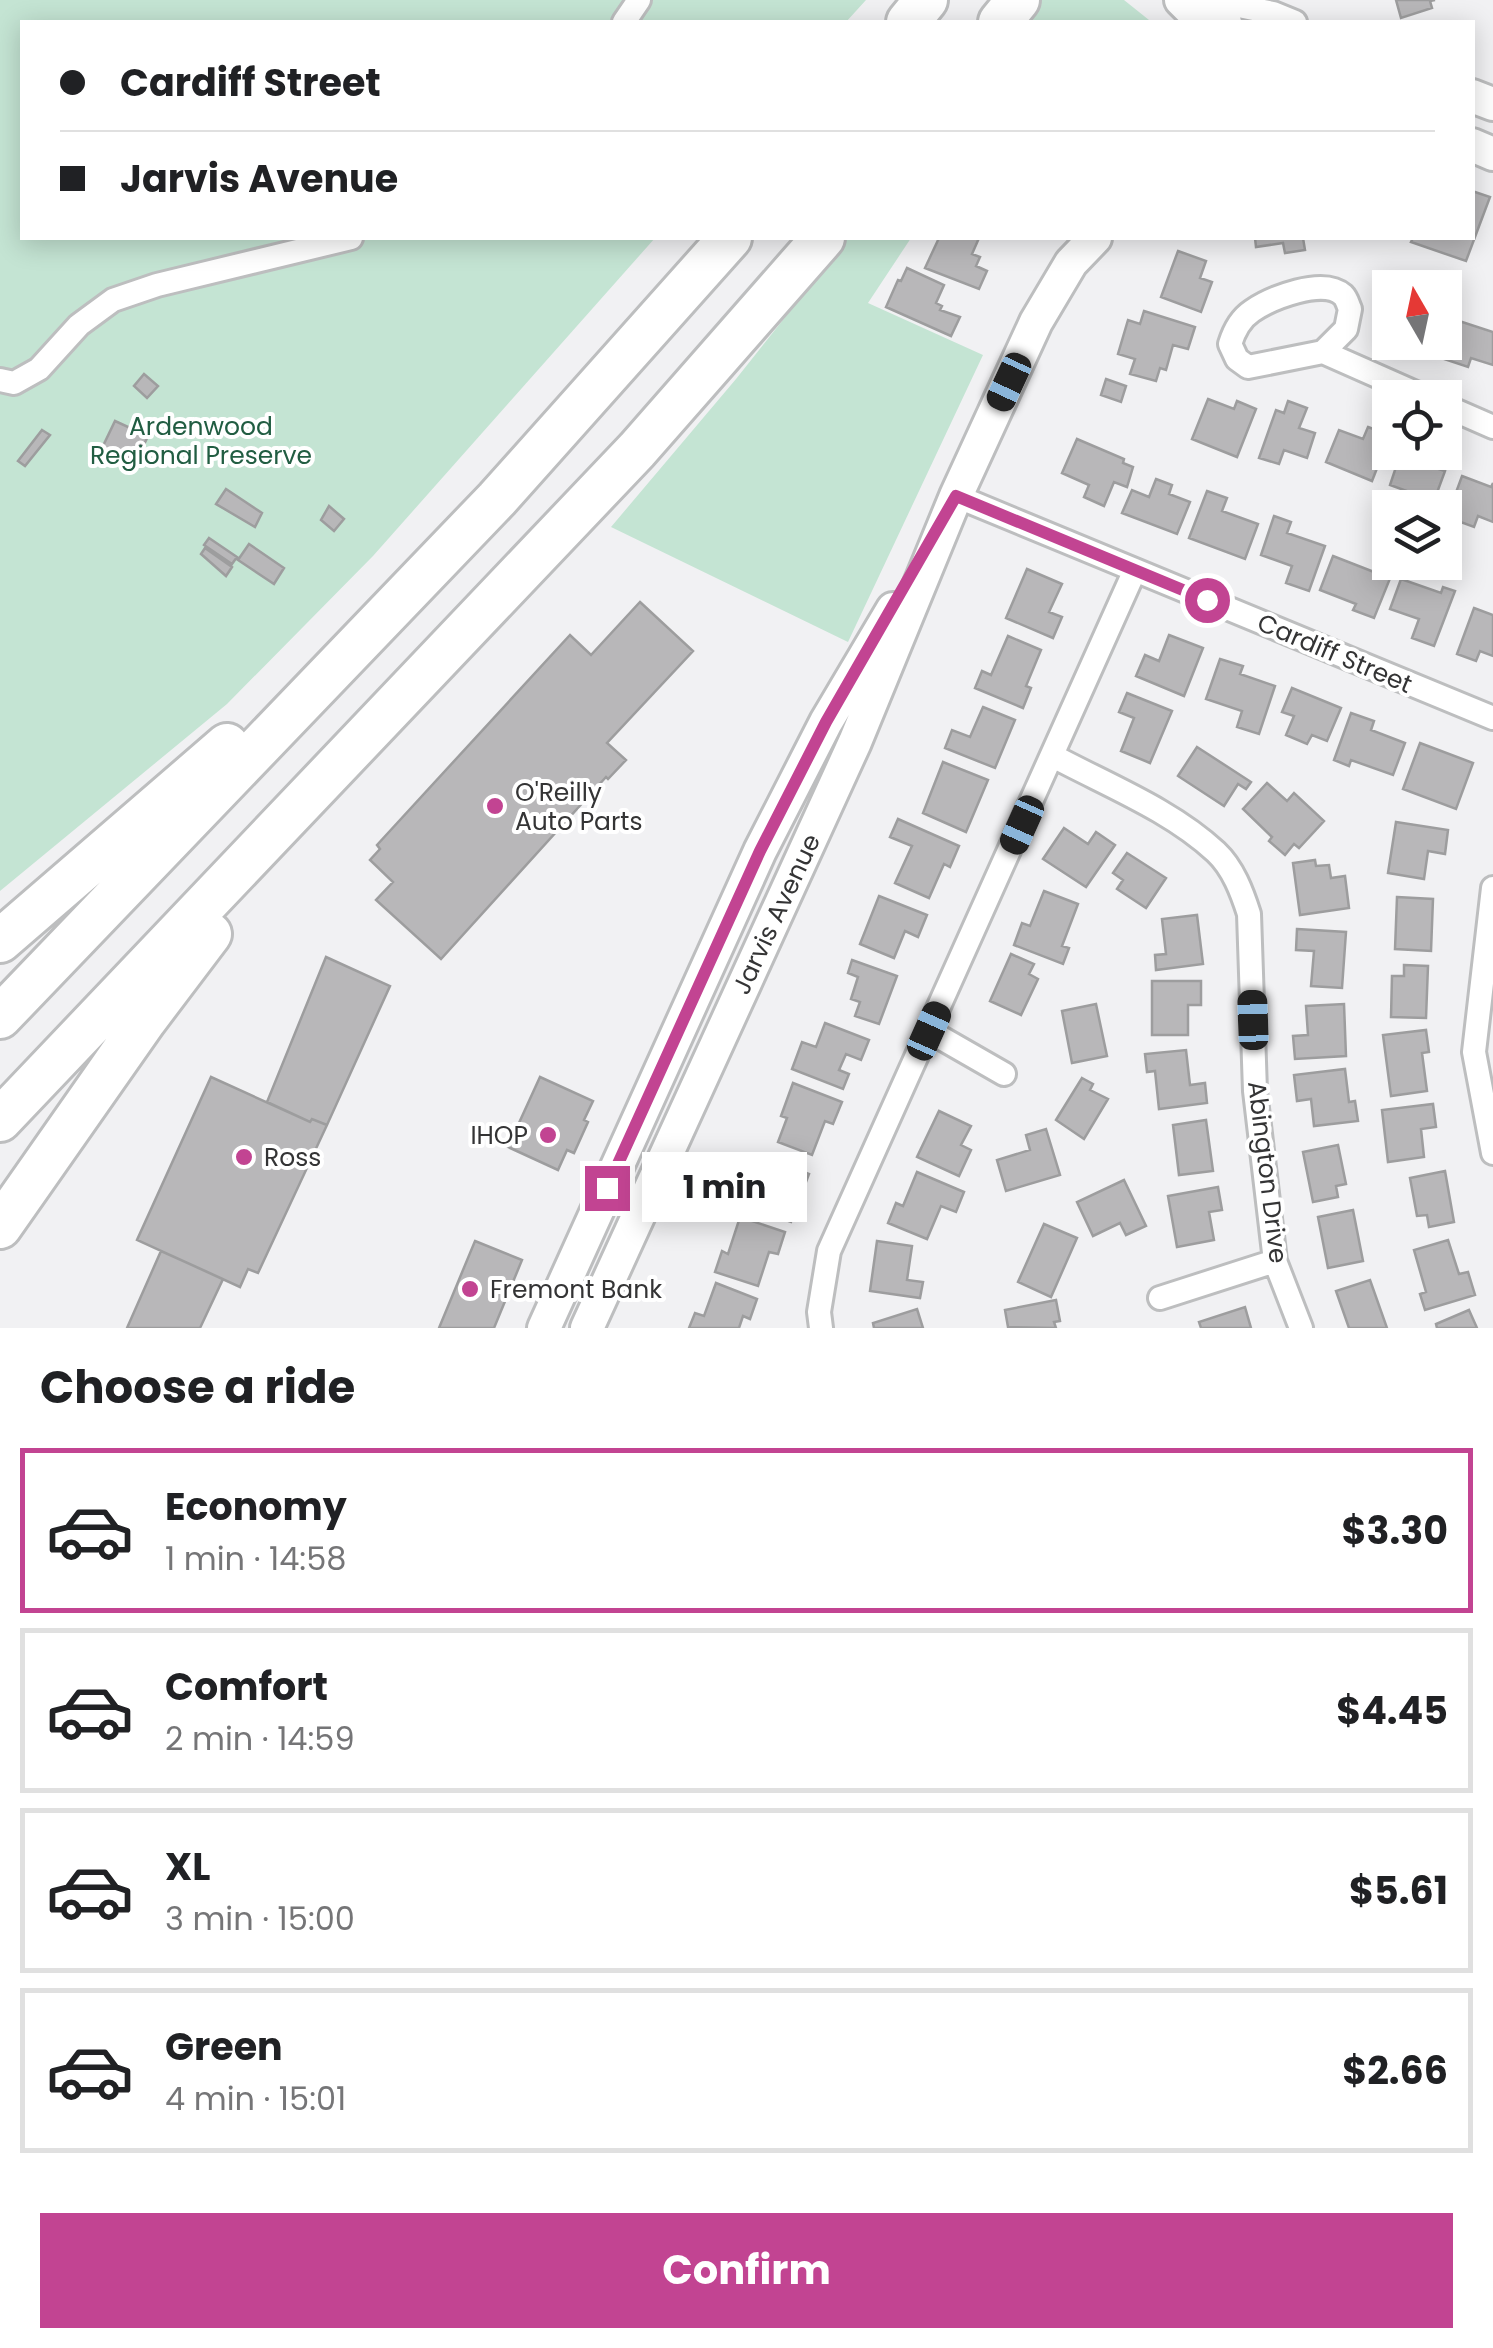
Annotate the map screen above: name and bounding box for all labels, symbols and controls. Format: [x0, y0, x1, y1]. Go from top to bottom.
text: Cardiff Street [120, 56, 381, 109]
text: Jarvis Avenue [120, 152, 398, 205]
north arrow [1372, 270, 1462, 360]
map controls [1372, 270, 1462, 580]
car [983, 348, 1035, 416]
button: locate [1372, 380, 1462, 470]
park label: Ardenwood Regional Preserve [90, 409, 312, 473]
button: layers [1372, 490, 1462, 580]
route start [1185, 578, 1230, 623]
street label: Cardiff Street [1252, 605, 1418, 702]
place label: O'Reilly Auto Parts [515, 775, 642, 839]
car [996, 791, 1048, 859]
marker: O'Reilly Auto Parts [484, 795, 506, 817]
street label: Jarvis Avenue [724, 828, 829, 1000]
car [1237, 989, 1269, 1051]
car [903, 997, 955, 1065]
street label: Abington Drive [1239, 1079, 1296, 1265]
place label: IHOP [470, 1118, 528, 1153]
marker: IHOP [537, 1124, 559, 1146]
place label: Ross [264, 1140, 321, 1175]
marker: Ross [233, 1146, 255, 1168]
callout: 1 min [642, 1153, 807, 1223]
text: 1 min [683, 1164, 766, 1209]
route end [585, 1166, 630, 1211]
place label: Fremont Bank [490, 1272, 662, 1307]
marker: Fremont Bank [459, 1278, 481, 1300]
text: Choose a ride [40, 1356, 355, 1419]
text: Economy [165, 1480, 347, 1533]
icon: car [45, 1486, 135, 1576]
text: $3.30 [1342, 1504, 1448, 1557]
text: 1 min · 14:58 [165, 1536, 346, 1581]
text: Comfort [165, 1660, 328, 1713]
icon: car [45, 1666, 135, 1756]
text: $4.45 [1336, 1684, 1448, 1737]
text: 2 min · 14:59 [165, 1716, 355, 1761]
text: XL [165, 1840, 210, 1893]
icon: car [45, 1846, 135, 1936]
text: $5.61 [1349, 1864, 1448, 1917]
text: 3 min · 15:00 [165, 1896, 355, 1941]
text: Green [165, 2020, 283, 2073]
icon: car [45, 2026, 135, 2116]
text: $2.66 [1342, 2044, 1448, 2097]
text: 4 min · 15:01 [165, 2076, 346, 2121]
button: Confirm [40, 2213, 1453, 2328]

